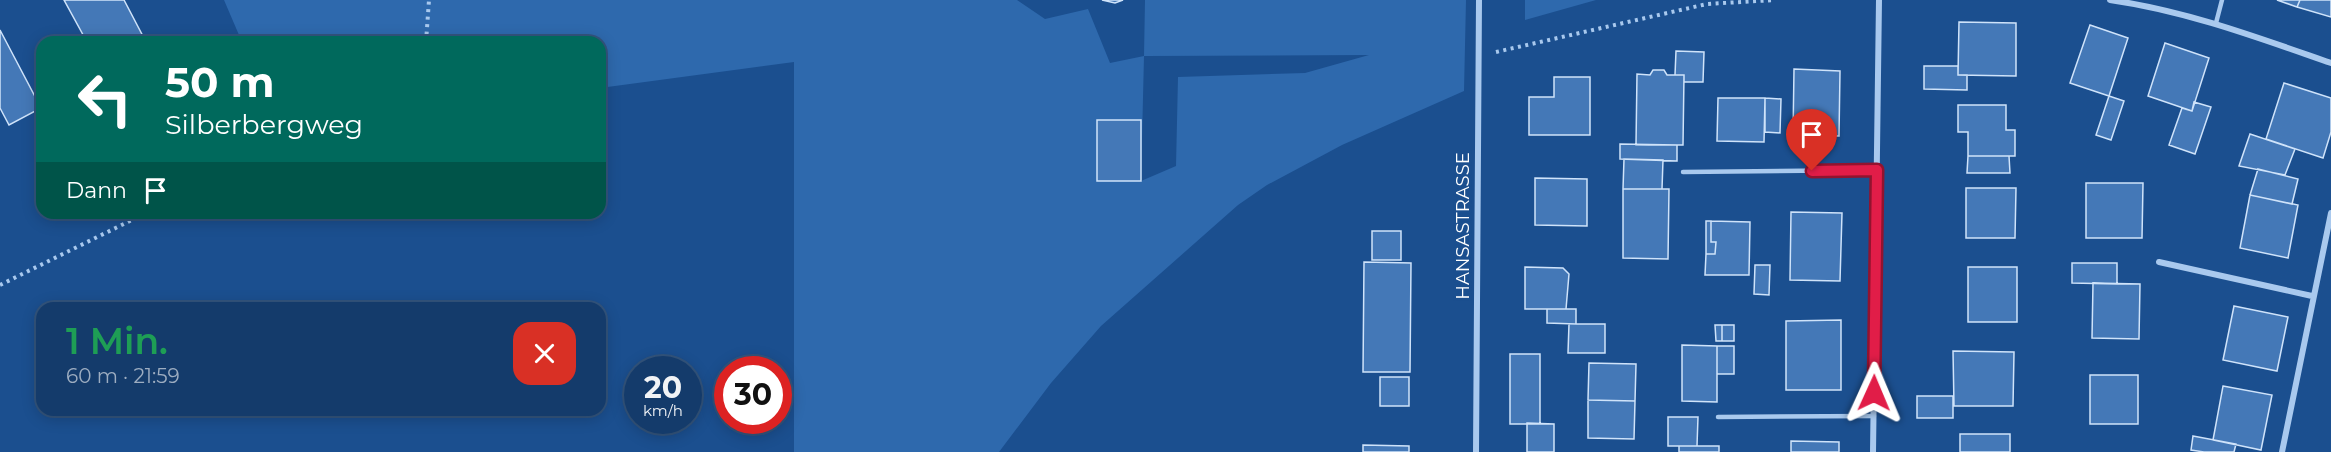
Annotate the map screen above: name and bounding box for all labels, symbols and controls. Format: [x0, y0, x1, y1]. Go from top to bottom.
text: 50 m [165, 56, 274, 108]
icon: left [66, 60, 144, 138]
text: Silberbergweg [165, 108, 363, 141]
pin [1786, 109, 1837, 171]
icon: arrive [1795, 118, 1828, 151]
street label: HANSASTRASSE [1452, 152, 1474, 300]
icon: arrive [139, 174, 172, 207]
text: Dann [66, 177, 127, 204]
text: 1 Min. [66, 319, 168, 363]
button: close [513, 322, 576, 385]
speed limit sign: 30 [714, 356, 792, 434]
position arrow [1842, 361, 1906, 425]
text: 60 m · 21:59 [66, 364, 180, 388]
text: 20 [644, 369, 682, 406]
text: km/h [643, 401, 683, 420]

